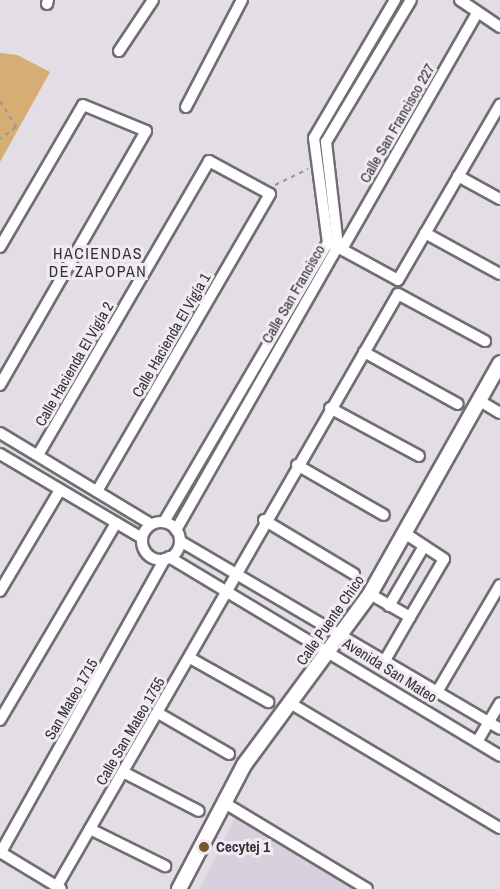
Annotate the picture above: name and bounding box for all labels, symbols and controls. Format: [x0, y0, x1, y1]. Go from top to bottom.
street label: Calle San Francisco 227 [356, 60, 438, 186]
street label: Calle San Francisco [258, 242, 328, 346]
district label: HACIENDAS DE ZAPOPAN [49, 243, 147, 281]
street label: Calle Hacienda El Vigía 1 [128, 270, 214, 400]
street label: Calle Hacienda El Vigía 2 [31, 299, 117, 429]
street label: Calle Puente Chico [292, 571, 368, 669]
street label: Avenida San Mateo [340, 634, 440, 706]
street label: San Mateo 1715 [41, 655, 101, 743]
street label: Calle San Mateo 1755 [92, 674, 168, 788]
place label: Cecytej 1 [216, 838, 270, 856]
marker: Cecytej 1 [197, 840, 211, 854]

